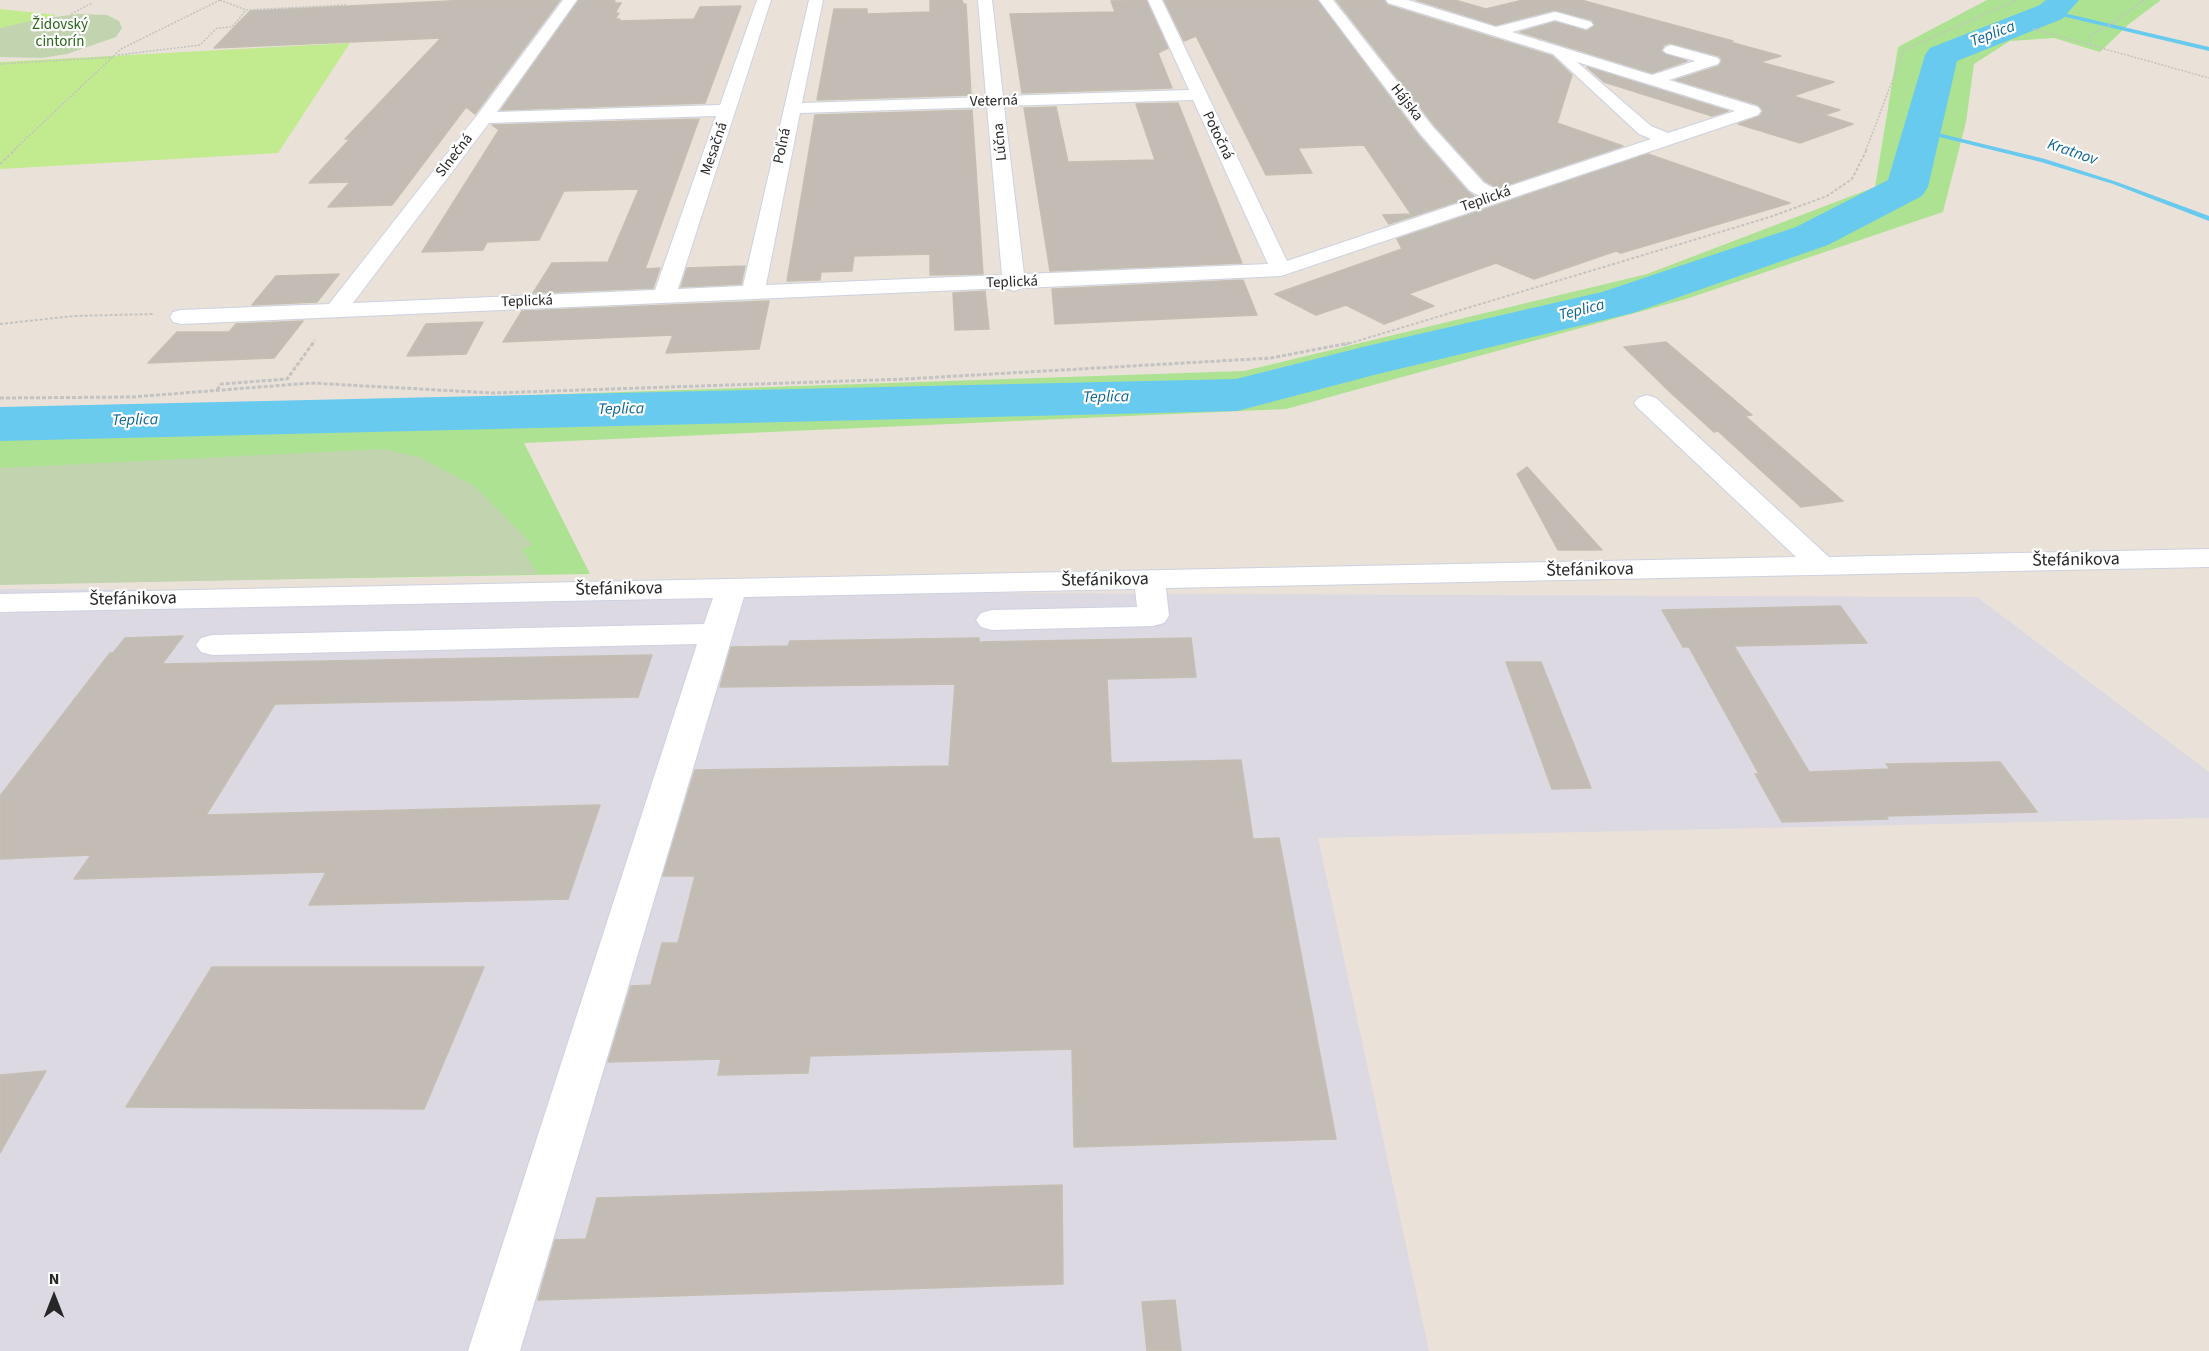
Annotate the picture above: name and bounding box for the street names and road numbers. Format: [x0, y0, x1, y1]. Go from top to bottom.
street label: Hájska [1386, 81, 1426, 125]
street label: Veterná [970, 92, 1018, 112]
street label: Potočná [1198, 109, 1236, 163]
street label: Mesačná [698, 120, 732, 178]
street label: Lúčna [990, 122, 1012, 162]
street label: Poľná [770, 127, 796, 165]
street label: Slnečná [432, 131, 478, 181]
street label: Teplická [1458, 183, 1514, 217]
street label: Teplická [986, 273, 1038, 293]
street label: Teplická [501, 292, 553, 312]
street label: Štefánikova [2032, 549, 2120, 573]
street label: Štefánikova [1546, 559, 1634, 583]
street label: Štefánikova [1061, 569, 1149, 593]
street label: Štefánikova [575, 578, 663, 602]
street label: Štefánikova [89, 588, 177, 612]

